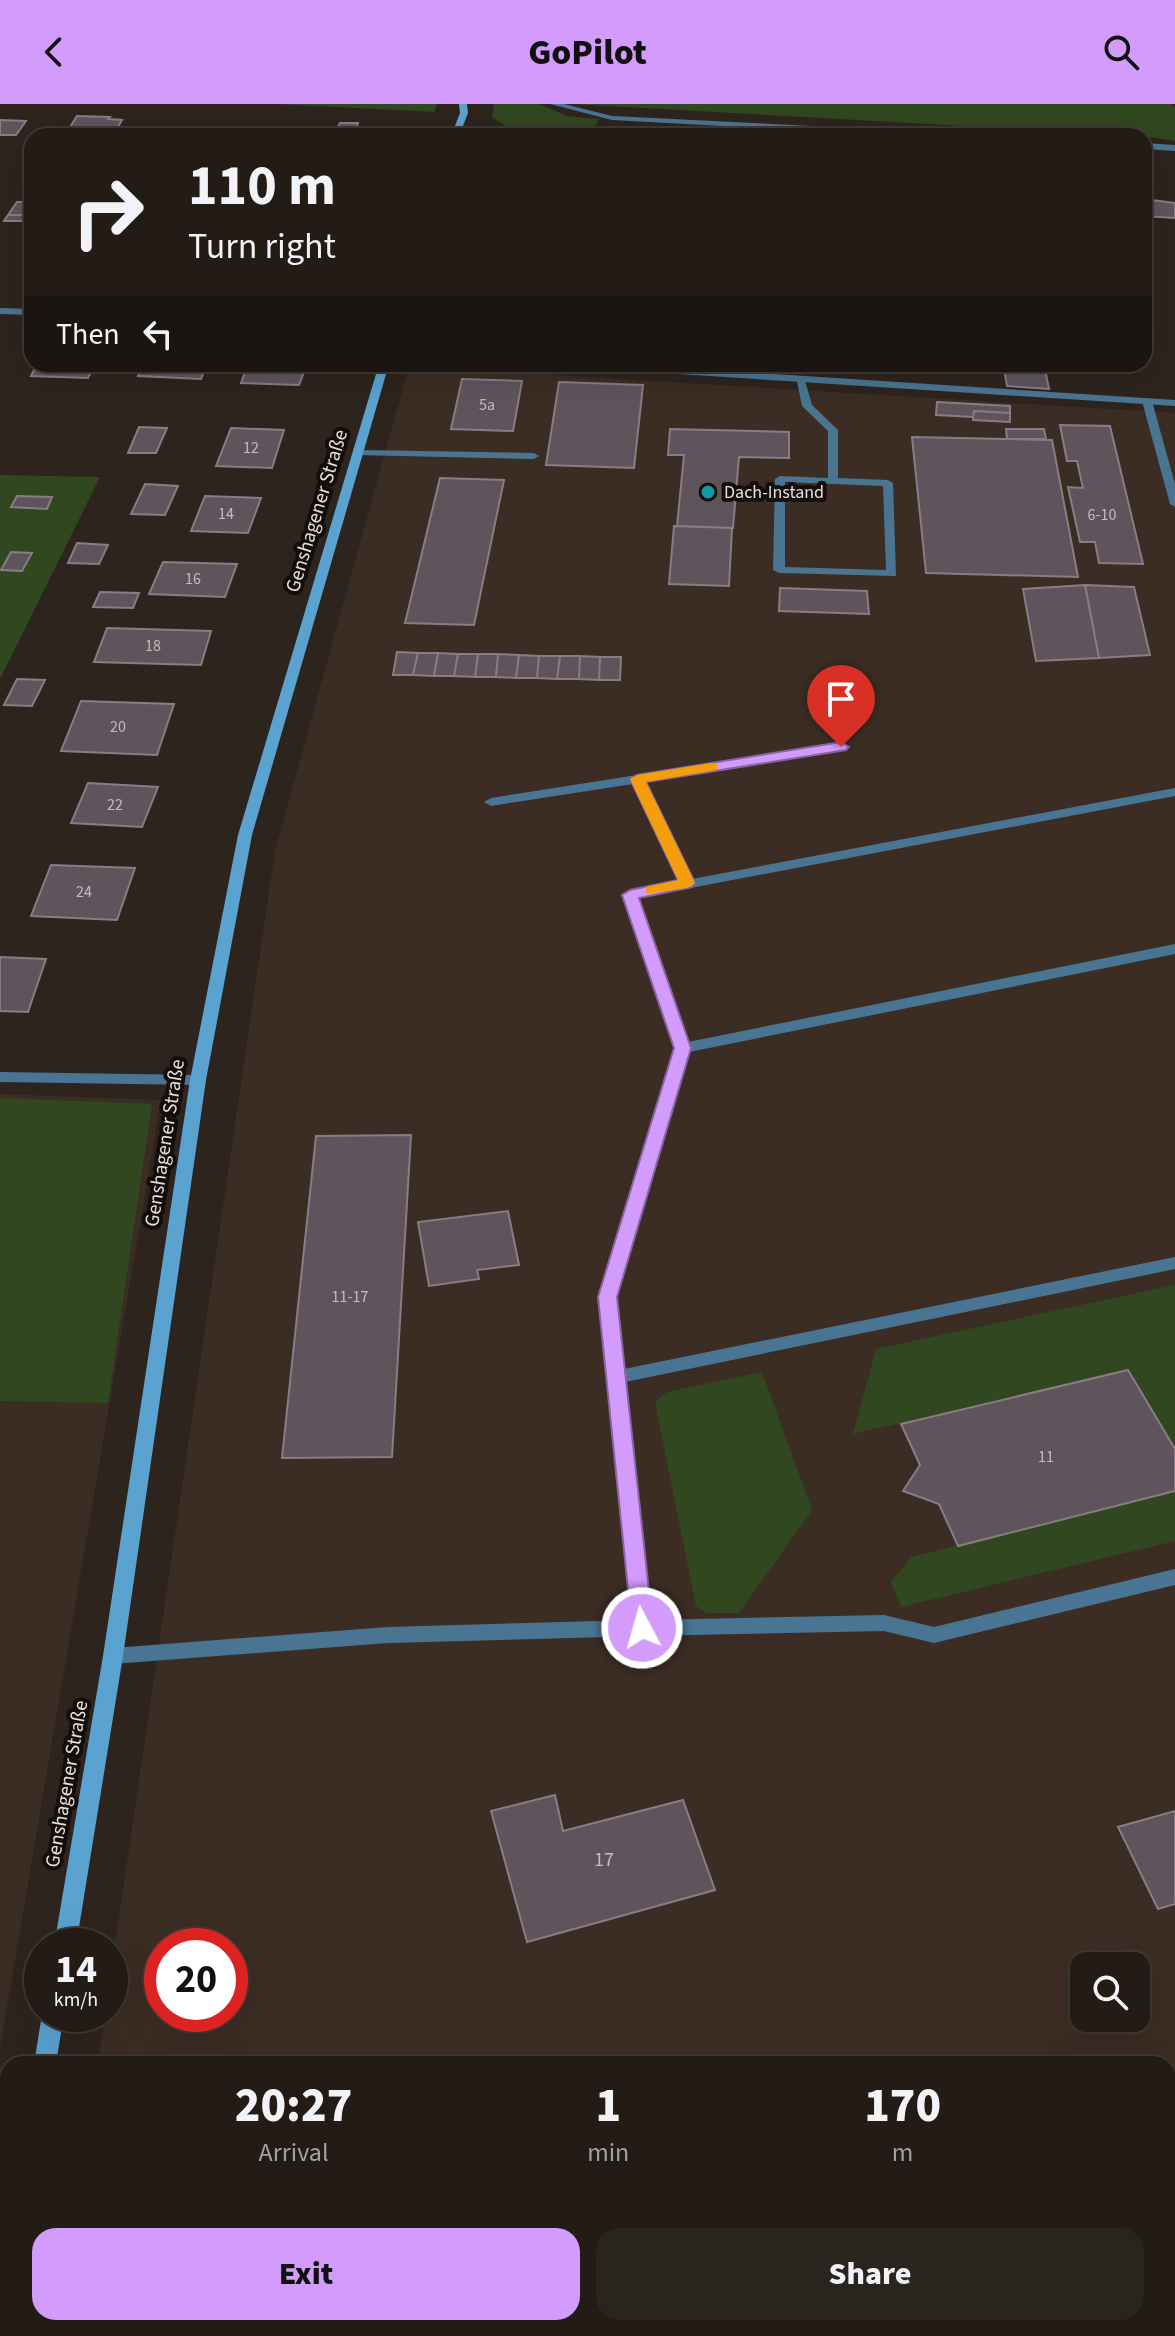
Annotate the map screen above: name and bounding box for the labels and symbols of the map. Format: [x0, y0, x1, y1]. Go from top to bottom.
house number: 5a [479, 394, 495, 416]
street label: Genshagener Straße [279, 426, 355, 596]
house number: 12 [243, 437, 259, 459]
place label: Dach-Instand [724, 480, 824, 505]
marker: Dach-Instand [699, 483, 717, 501]
house number: 14 [218, 503, 234, 525]
house number: 6-10 [1088, 504, 1116, 526]
house number: 16 [185, 568, 201, 590]
house number: 18 [145, 635, 161, 657]
pin [807, 665, 875, 747]
house number: 20 [110, 716, 126, 738]
house number: 22 [107, 794, 123, 816]
house number: 24 [76, 881, 92, 903]
street label: Genshagener Straße [138, 1057, 192, 1229]
house number: 11-17 [332, 1286, 368, 1308]
house number: 11 [1038, 1446, 1054, 1468]
position arrow [600, 1586, 684, 1670]
street label: Genshagener Straße [39, 1698, 95, 1870]
house number: 17 [594, 1846, 614, 1874]
speed limit sign: 20 [144, 1928, 248, 2032]

